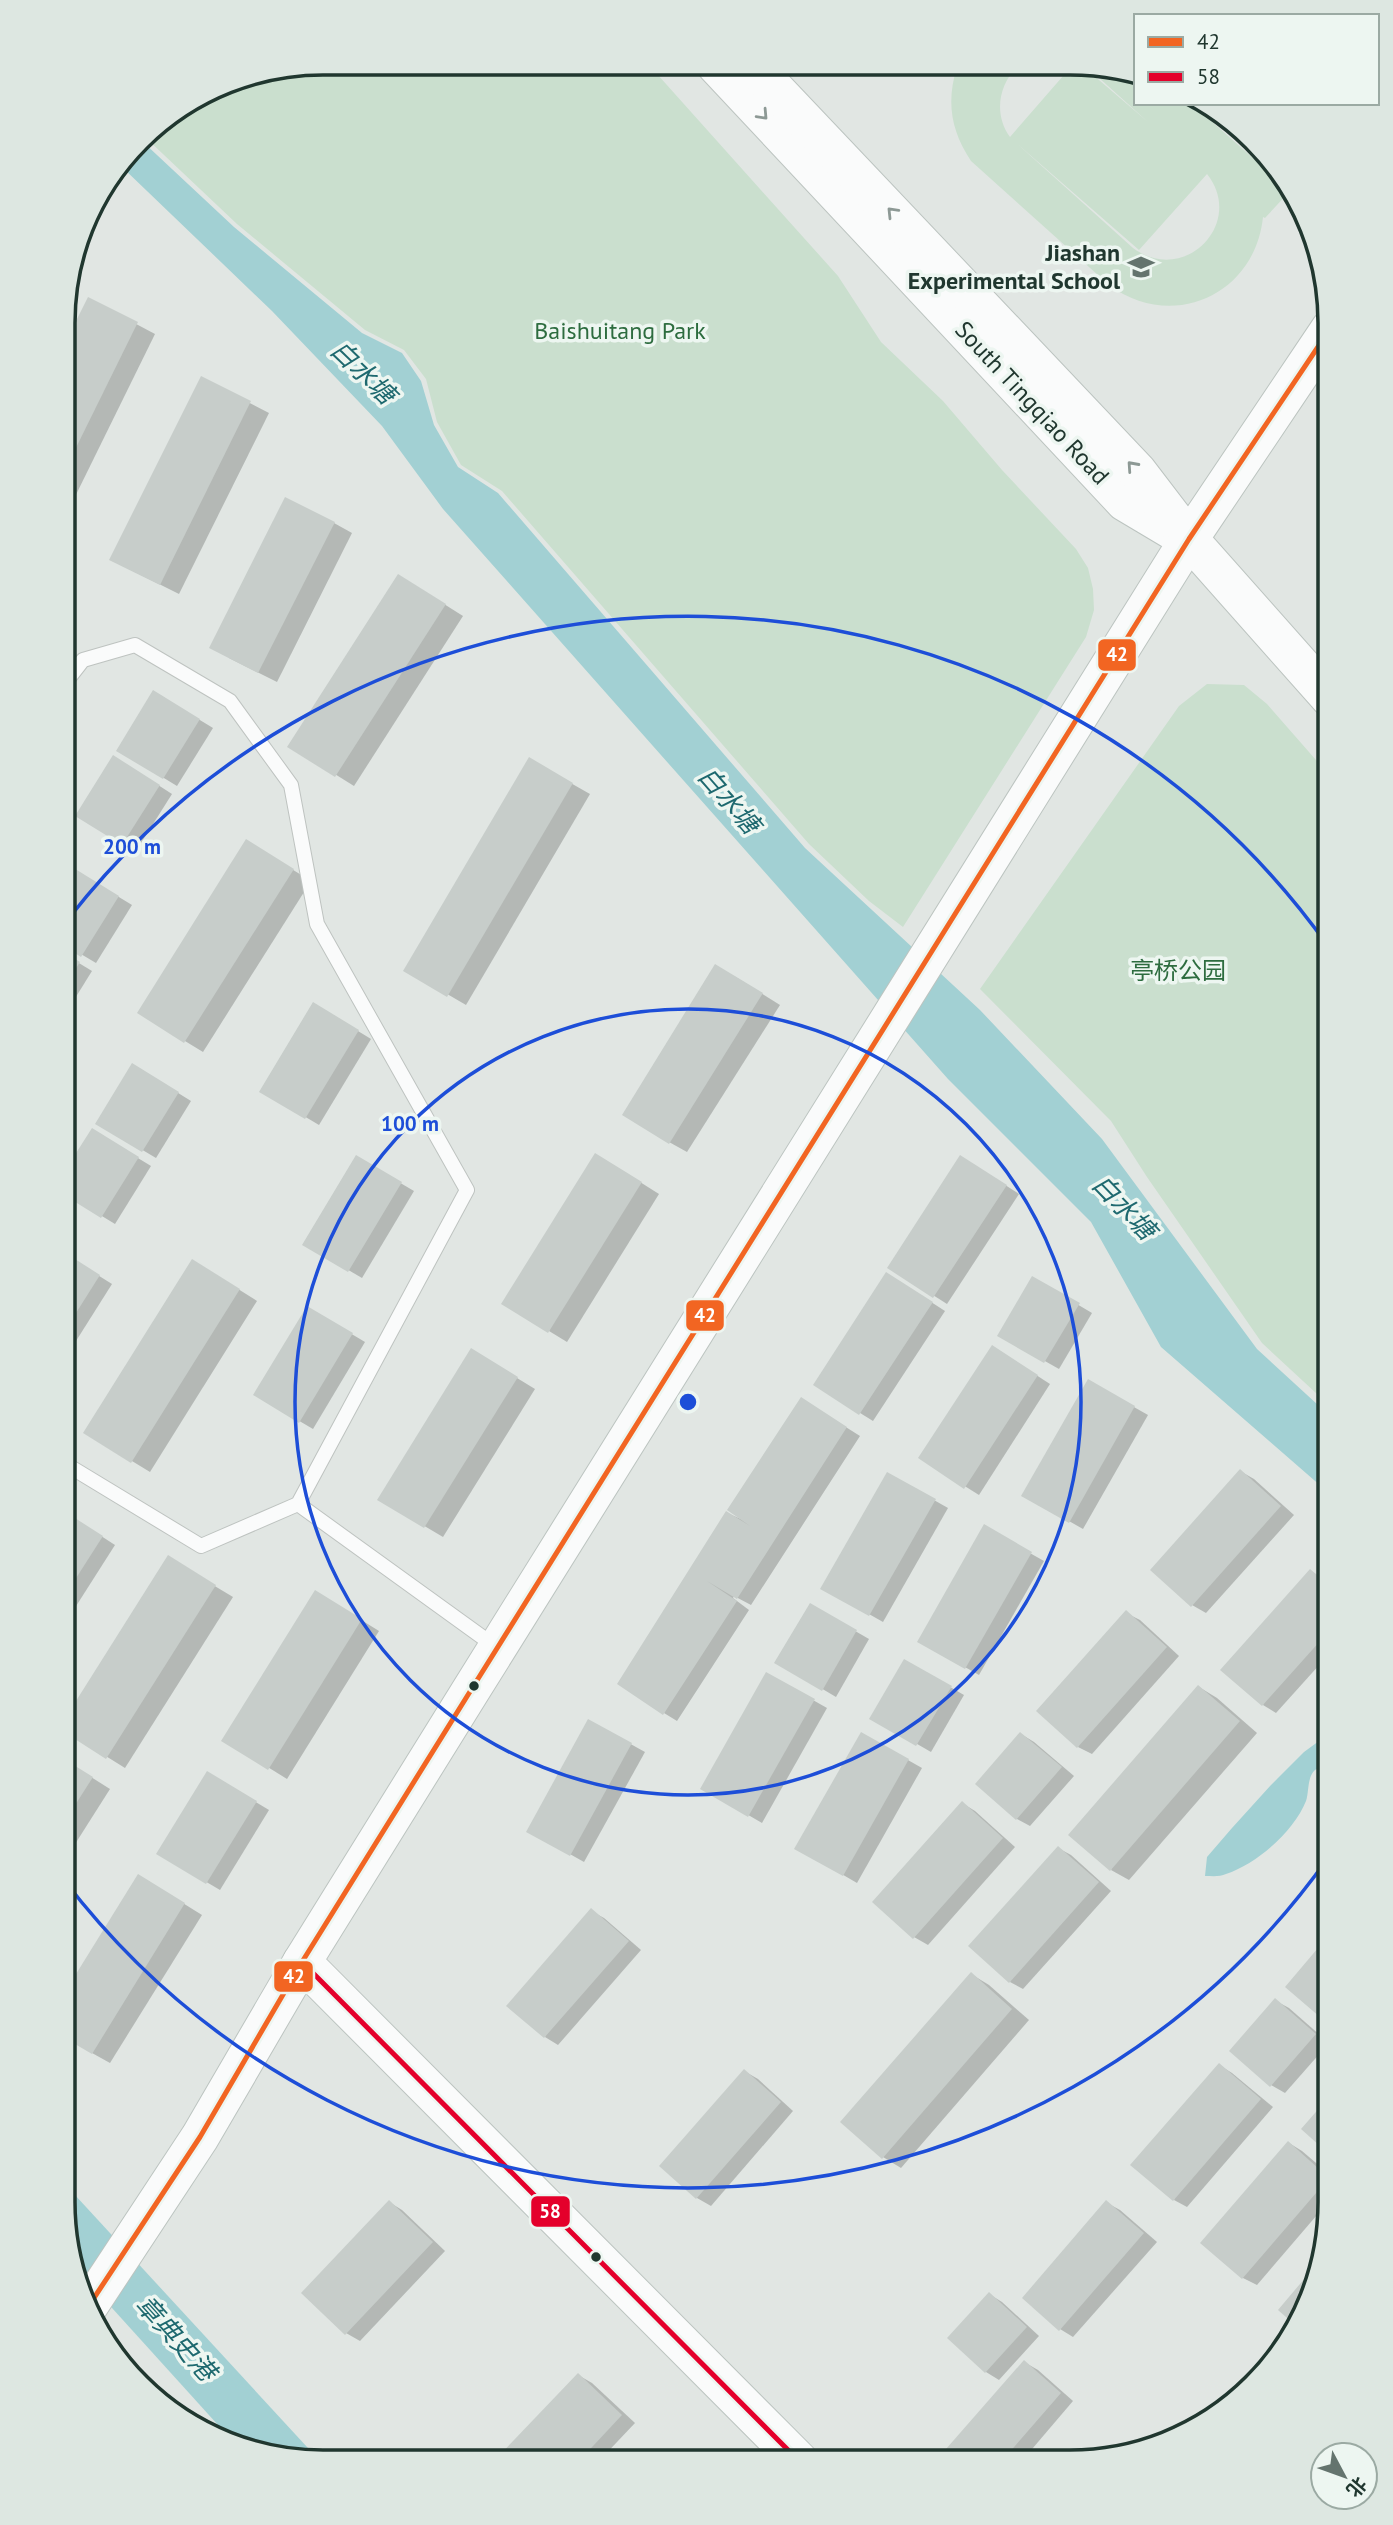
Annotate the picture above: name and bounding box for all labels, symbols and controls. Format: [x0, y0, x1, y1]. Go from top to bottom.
legend [1134, 14, 1379, 105]
text: 42 [1197, 28, 1220, 55]
text: 58 [1197, 63, 1220, 90]
one-way arrow [755, 107, 767, 120]
one-way arrow [887, 207, 900, 220]
place label: Jiashan Experimental School [908, 237, 1121, 296]
school or university icon: Jiashan Experimental School [1126, 252, 1156, 282]
street label: South Tingqiao Road [949, 314, 1116, 491]
park label: Baishuitang Park [534, 315, 706, 346]
water label: 白水塘 [324, 333, 406, 413]
one-way arrow [1128, 461, 1140, 474]
line badge: 42 [1097, 638, 1137, 672]
text: 42 [1106, 642, 1128, 666]
water label: 白水塘 [691, 759, 770, 843]
text: 200 m [103, 833, 161, 860]
park label: 亭桥公园 [1130, 955, 1226, 986]
text: 100 m [381, 1110, 439, 1137]
water label: 白水塘 [1085, 1167, 1166, 1249]
line badge: 42 [685, 1299, 725, 1332]
text: 42 [694, 1303, 716, 1327]
centre of rings [676, 1390, 700, 1414]
unlabelled marker [467, 1679, 481, 1693]
line badge: 42 [273, 1960, 314, 1993]
text: 42 [283, 1964, 305, 1988]
line badge: 58 [530, 2195, 571, 2228]
text: 58 [539, 2199, 561, 2223]
unlabelled marker [589, 2250, 603, 2264]
water label: 章典史港 [129, 2288, 226, 2390]
north arrow [1309, 2441, 1379, 2511]
text: 北 [1342, 2472, 1372, 2502]

